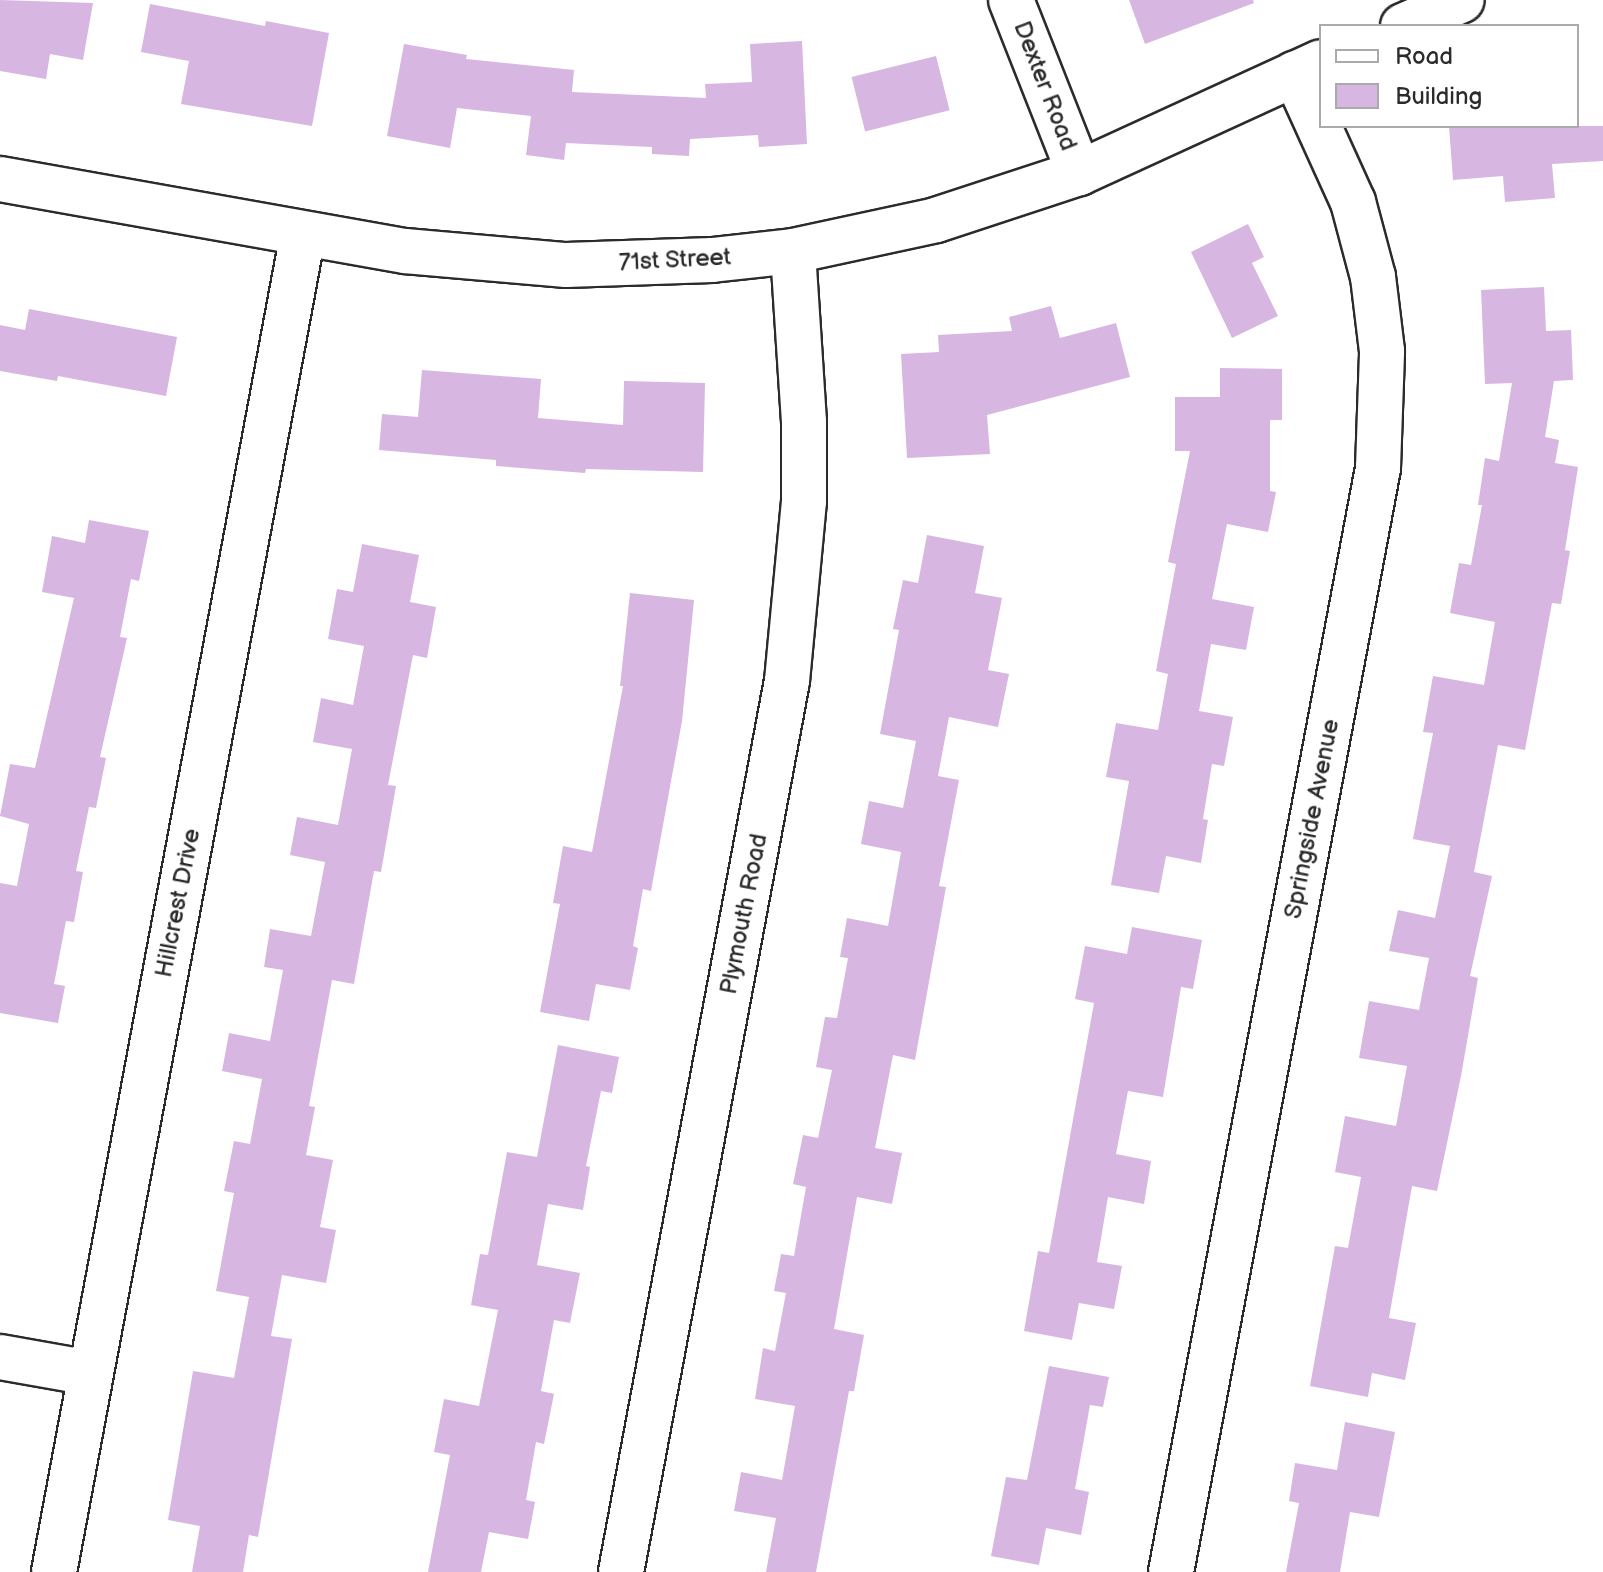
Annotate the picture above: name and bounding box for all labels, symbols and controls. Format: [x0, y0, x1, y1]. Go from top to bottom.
street label: Dexter Road [1007, 17, 1083, 155]
legend [1319, 24, 1579, 128]
text: Road [1395, 42, 1453, 71]
text: Building [1395, 82, 1482, 111]
street label: 71st Street [618, 243, 732, 277]
street label: Springside Avenue [1279, 717, 1345, 921]
street label: Hillcrest Drive [149, 826, 207, 980]
street label: Plymouth Road [714, 831, 774, 997]

